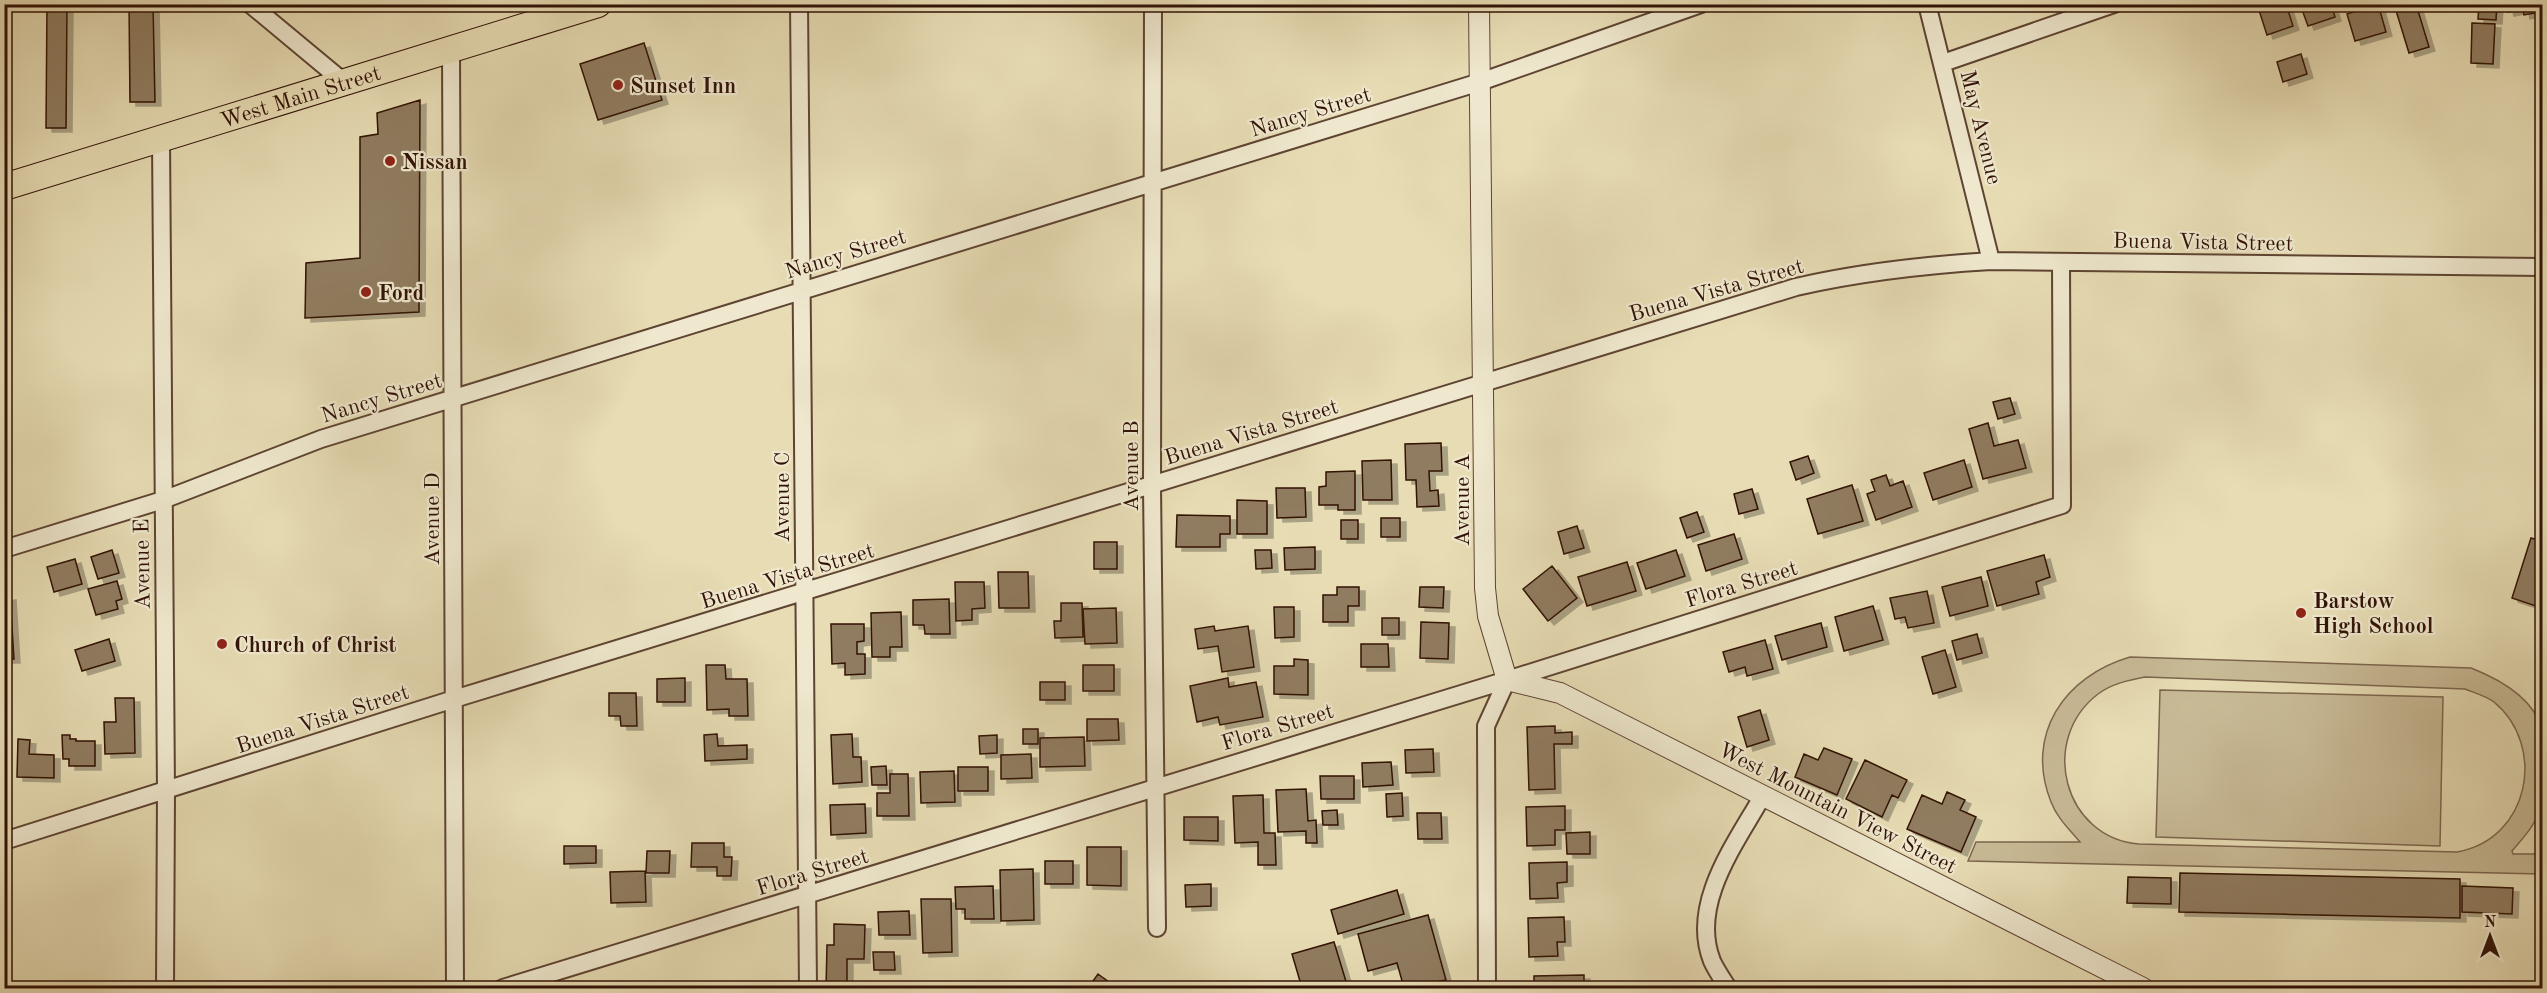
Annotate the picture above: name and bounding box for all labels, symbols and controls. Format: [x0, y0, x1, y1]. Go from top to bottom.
street label: West Main Street [218, 63, 384, 133]
street label: May Avenue [1955, 68, 2005, 187]
place label: Sunset Inn [630, 76, 736, 98]
marker: Sunset Inn [611, 78, 625, 92]
street label: Nancy Street [1247, 84, 1374, 142]
place label: Nissan [402, 152, 468, 174]
marker: Nissan [383, 154, 397, 168]
street label: Nancy Street [782, 226, 909, 284]
street label: Buena Vista Street [2113, 230, 2293, 256]
street label: Buena Vista Street [1627, 255, 1806, 326]
place label: Ford [378, 283, 424, 305]
marker: Ford [359, 285, 373, 299]
street label: Nancy Street [318, 370, 445, 428]
street label: Buena Vista Street [1162, 396, 1341, 470]
street label: Avenue B [1121, 420, 1143, 512]
street label: Avenue C [772, 452, 794, 542]
street label: Avenue A [1452, 453, 1474, 546]
street label: Avenue D [422, 472, 444, 566]
street label: Avenue E [131, 518, 155, 610]
street label: Buena Vista Street [698, 540, 877, 614]
street label: Flora Street [1683, 557, 1800, 612]
place label: Barstow High School [2313, 591, 2434, 638]
marker: Barstow High School [2294, 606, 2308, 620]
place label: Church of Christ [234, 635, 397, 657]
marker: Church of Christ [215, 637, 229, 651]
street label: Buena Vista Street [233, 682, 412, 758]
street label: Flora Street [1219, 700, 1336, 755]
street label: West Mountain View Street [1714, 739, 1960, 879]
street label: Flora Street [754, 845, 871, 900]
north arrow [2460, 906, 2520, 966]
text: N [2484, 915, 2497, 931]

